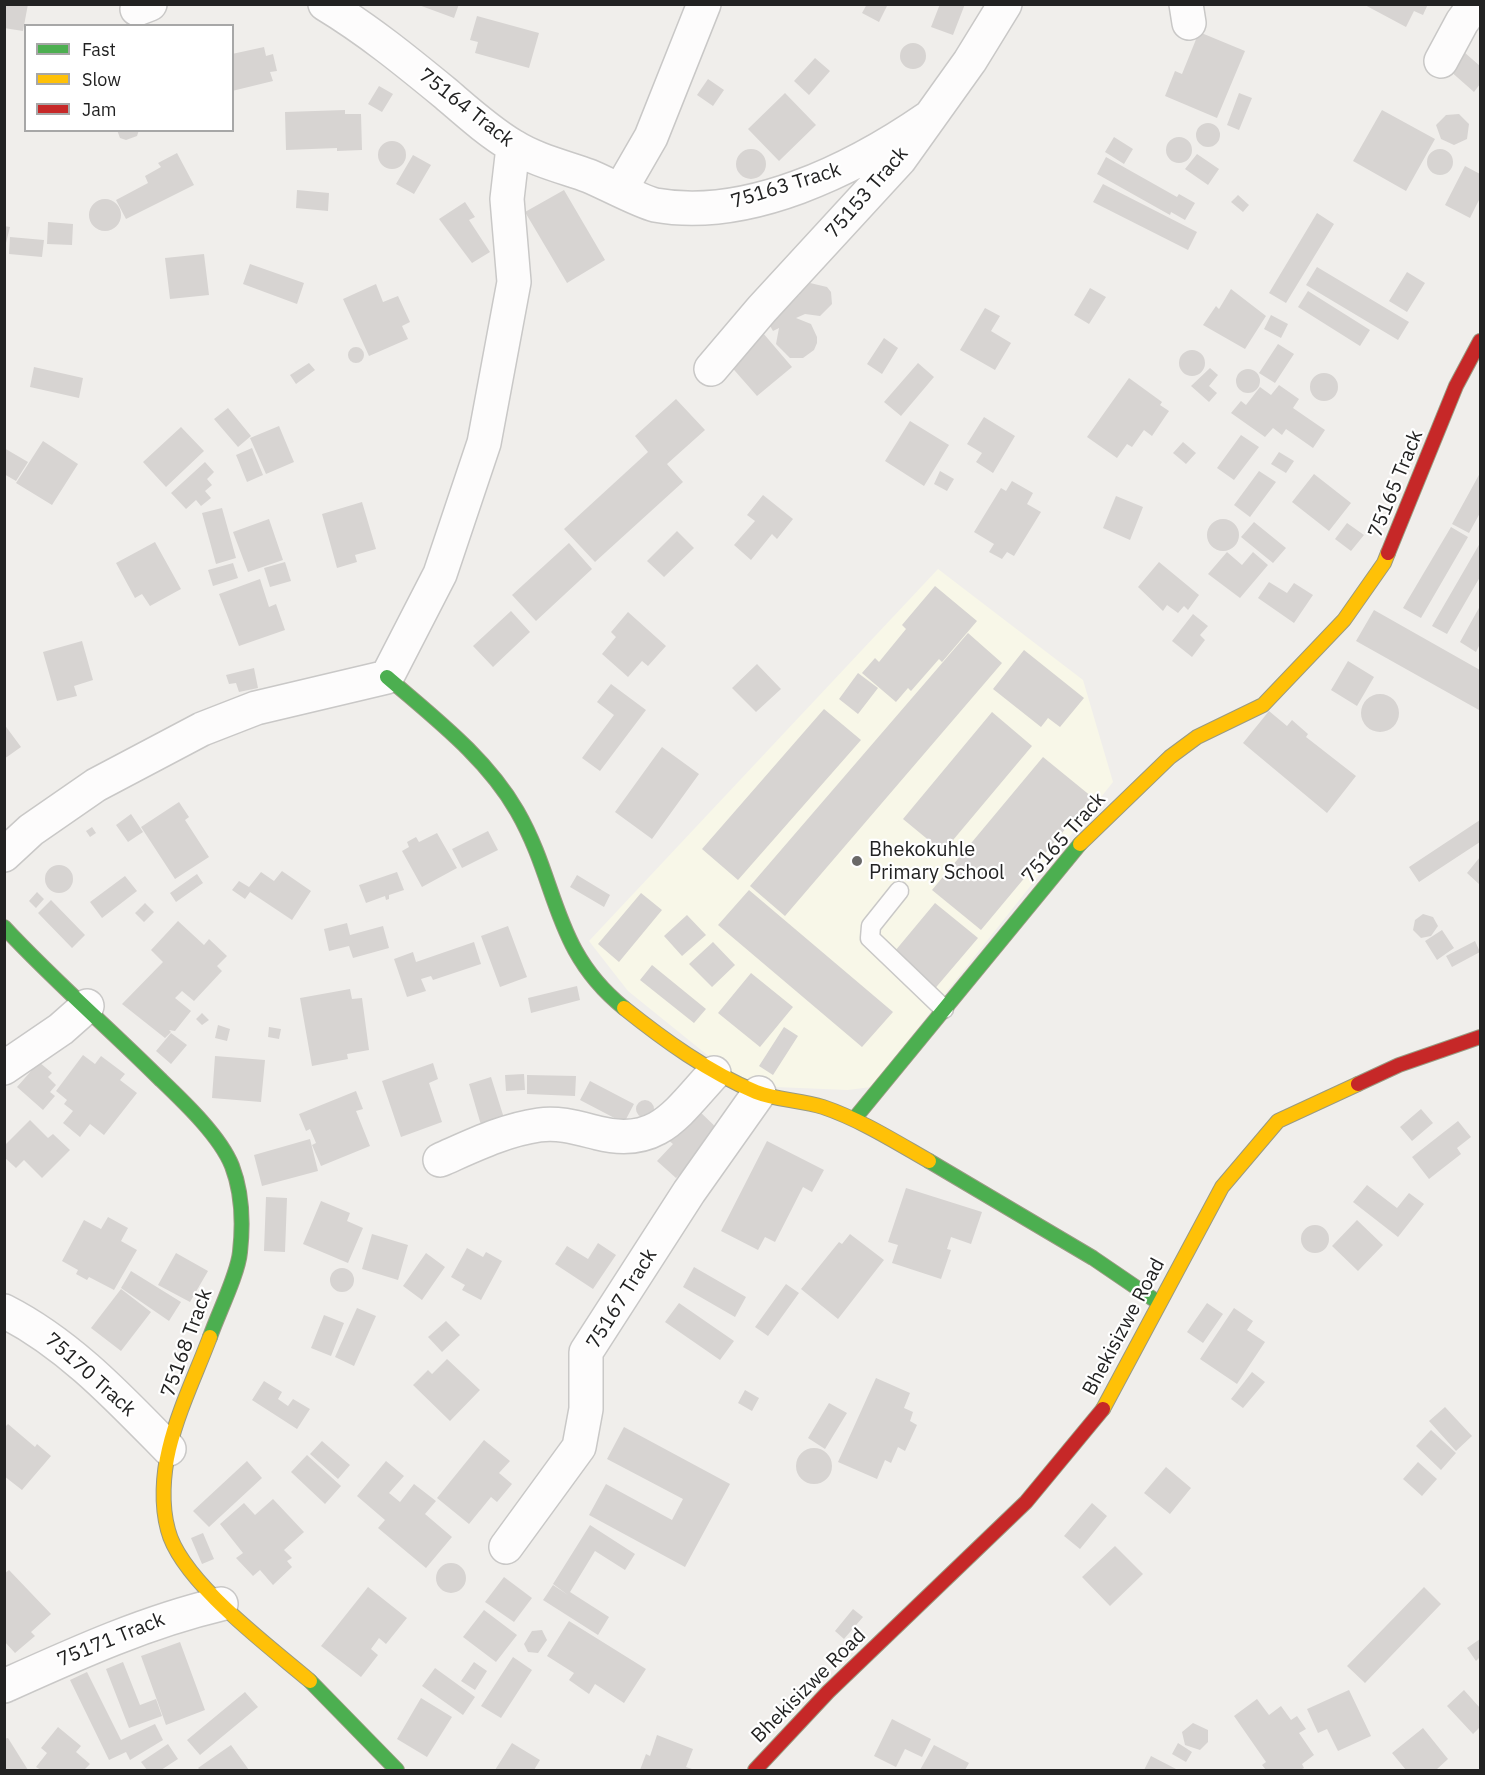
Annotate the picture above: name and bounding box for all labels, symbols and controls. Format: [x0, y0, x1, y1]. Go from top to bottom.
legend [24, 24, 234, 132]
text: Fast [82, 38, 116, 61]
street label: 75164 Track [414, 64, 518, 152]
text: Slow [82, 68, 121, 91]
text: Jam [82, 98, 117, 121]
street label: 75153 Track [821, 142, 913, 244]
street label: 75163 Track [728, 158, 844, 214]
street label: 75165 Track [1364, 427, 1428, 541]
street label: 75165 Track [1017, 788, 1111, 888]
place label: Bhekokuhle Primary School [869, 838, 1005, 885]
marker: Bhekokuhle Primary School [850, 854, 864, 868]
street label: 75167 Track [582, 1244, 662, 1354]
street label: Bhekisizwe Road [1078, 1254, 1170, 1400]
street label: 75168 Track [156, 1285, 218, 1401]
street label: 75170 Track [40, 1328, 140, 1422]
street label: 75171 Track [54, 1608, 168, 1672]
street label: Bhekisizwe Road [747, 1624, 871, 1748]

